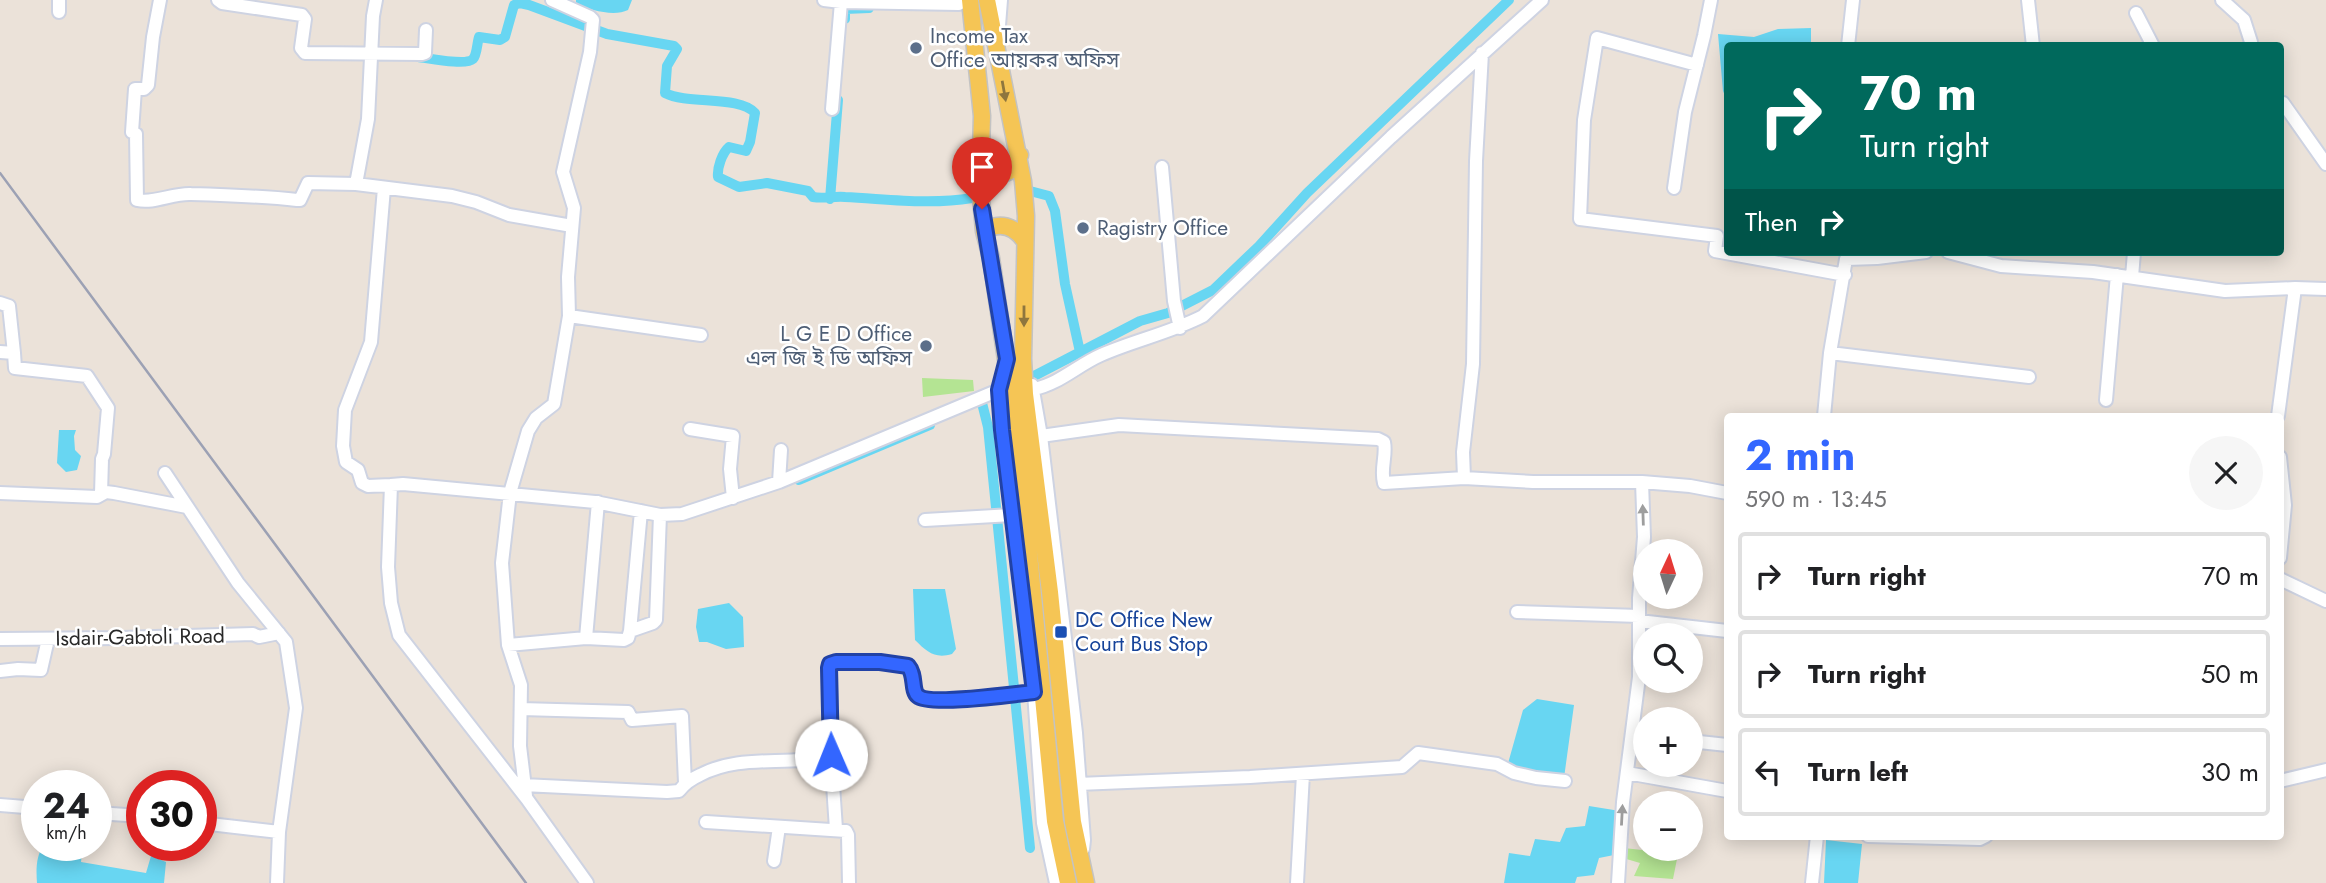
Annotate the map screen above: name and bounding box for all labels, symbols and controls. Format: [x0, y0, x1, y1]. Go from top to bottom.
place label: Income Tax Office আয়কর অফিস [930, 21, 1120, 75]
marker: Income Tax Office আয়কর অফিস [908, 40, 924, 56]
text: 70 m [1860, 58, 1977, 128]
icon: right [1745, 70, 1836, 161]
one-way arrow [999, 80, 1010, 102]
text: Turn right [1860, 123, 1989, 169]
pin [952, 137, 1012, 209]
icon: arrive [963, 148, 1001, 186]
text: Then [1745, 203, 1798, 241]
icon: right [1812, 203, 1850, 241]
place label: Ragistry Office [1097, 213, 1228, 243]
marker: Ragistry Office [1075, 220, 1091, 236]
one-way arrow [1018, 306, 1029, 328]
place label: L G E D Office এল জি ই ডি অফিস [746, 319, 913, 373]
marker: L G E D Office এল জি ই ডি অফিস [918, 338, 934, 354]
text: 2 min [1745, 425, 1855, 486]
button: close [2189, 436, 2263, 510]
text: 590 m · 13:45 [1745, 482, 1887, 516]
one-way arrow [1638, 504, 1649, 526]
north arrow [1633, 539, 1703, 609]
map controls [1633, 539, 1703, 861]
icon: right [1749, 557, 1787, 595]
text: Turn right [1808, 557, 1926, 595]
text: 70 m [2202, 557, 2259, 595]
place label: DC Office New Court Bus Stop [1075, 605, 1213, 659]
street label: Isdair-Gabtoli Road [55, 621, 225, 653]
button: search [1633, 623, 1703, 693]
marker: DC Office New Court Bus Stop [1053, 624, 1069, 640]
icon: right [1749, 655, 1787, 693]
text: Turn right [1808, 655, 1926, 693]
text: 50 m [2201, 655, 2259, 693]
button: + [1633, 707, 1703, 777]
position arrow [794, 718, 868, 792]
icon: left [1749, 753, 1787, 791]
text: Turn left [1808, 753, 1908, 791]
text: 30 m [2201, 753, 2259, 791]
speed limit sign: 30 [126, 770, 217, 861]
text: 24 [43, 781, 90, 831]
button: − [1633, 791, 1703, 861]
one-way arrow [1617, 804, 1628, 826]
text: km/h [46, 820, 87, 846]

